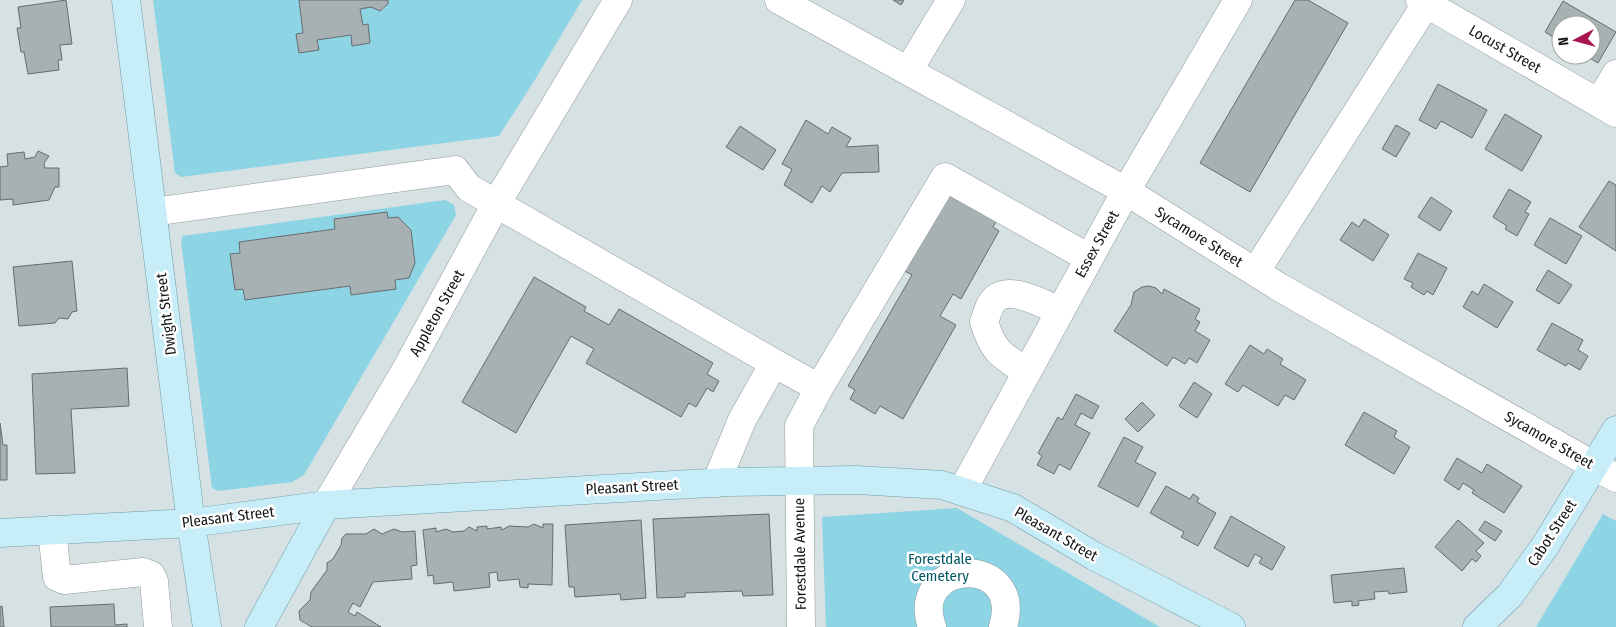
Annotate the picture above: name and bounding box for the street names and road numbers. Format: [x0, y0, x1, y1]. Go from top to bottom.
street label: Locust Street [1466, 21, 1544, 77]
street label: Sycamore Street [1152, 203, 1246, 271]
street label: Essex Street [1071, 207, 1123, 281]
street label: Appleton Street [406, 267, 468, 359]
street label: Dwight Street [152, 272, 180, 356]
street label: Sycamore Street [1501, 407, 1597, 473]
street label: Pleasant Street [585, 476, 679, 498]
street label: Cabot Street [1524, 496, 1580, 570]
street label: Forestdale Avenue [790, 498, 810, 610]
street label: Pleasant Street [181, 502, 275, 532]
street label: Pleasant Street [1011, 503, 1101, 565]

